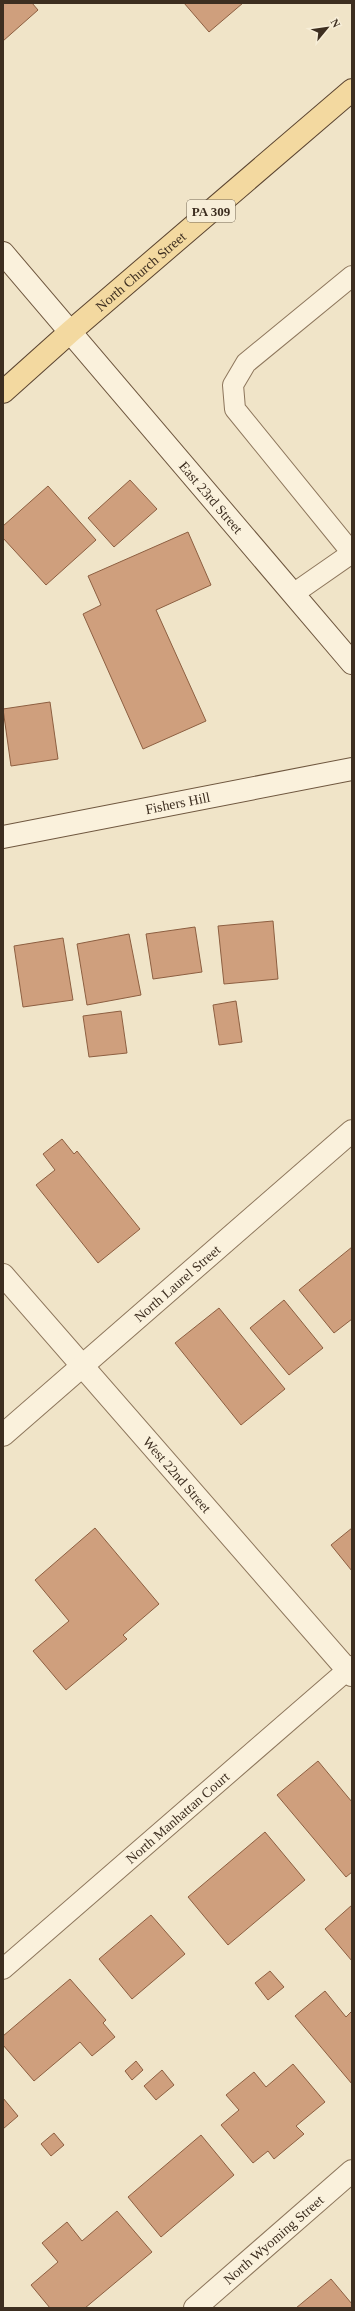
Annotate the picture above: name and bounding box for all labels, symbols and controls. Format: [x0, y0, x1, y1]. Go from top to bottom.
north arrow [307, 8, 347, 48]
text: N [329, 17, 343, 30]
road number: PA 309 [187, 200, 235, 222]
street label: North Church Street [93, 229, 189, 314]
street label: East 23rd Street [176, 459, 245, 537]
street label: Fishers Hill [144, 790, 212, 817]
street label: North Laurel Street [132, 1242, 224, 1325]
street label: West 22nd Street [140, 1434, 214, 1516]
street label: North Manhattan Court [123, 1769, 232, 1867]
street label: North Wyoming Street [221, 2192, 327, 2287]

